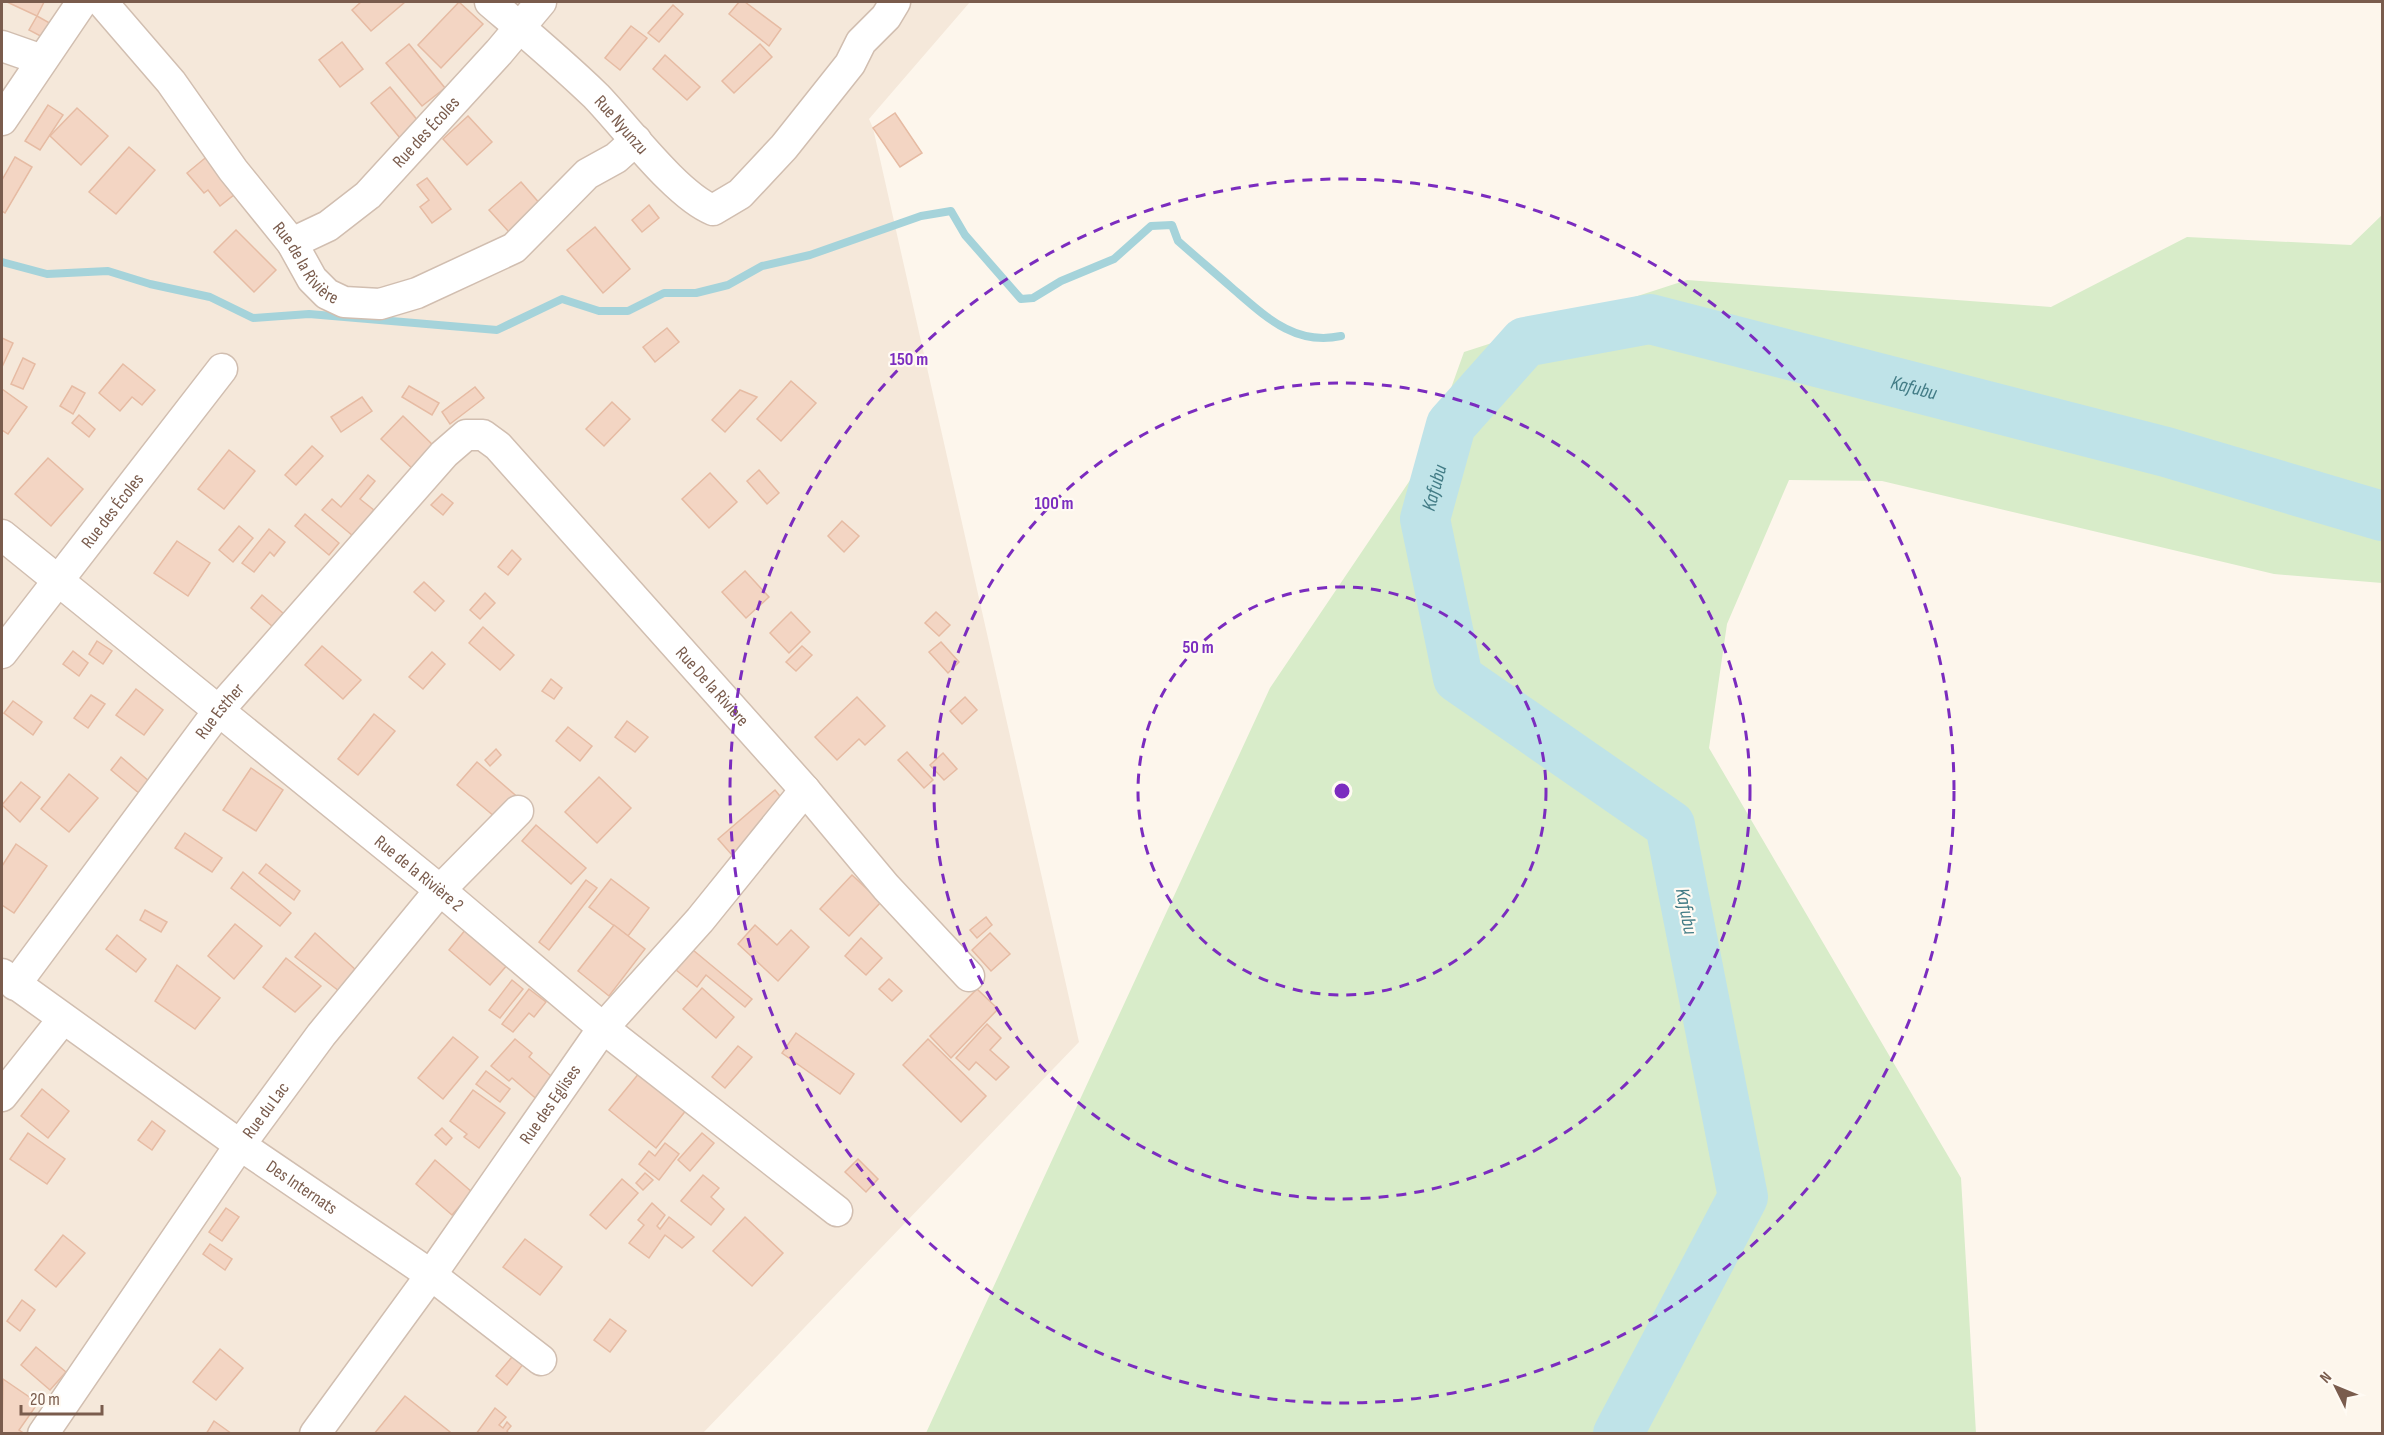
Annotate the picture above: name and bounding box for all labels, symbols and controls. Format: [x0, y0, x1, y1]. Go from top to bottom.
street label: Rue Nyunzu [590, 91, 652, 159]
street label: Rue des Écoles [388, 92, 464, 172]
street label: Rue de la Rivière [268, 218, 342, 309]
text: 150 m [890, 349, 928, 370]
water label: Kafubu [1888, 371, 1940, 406]
water label: Kafubu [1417, 461, 1453, 514]
street label: Rue des Écoles [77, 469, 148, 553]
text: 100 m [1035, 493, 1074, 514]
text: 50 m [1182, 637, 1214, 658]
street label: Rue De la Riviere [671, 643, 753, 731]
street label: Rue Esther [191, 679, 249, 743]
centre of rings [1332, 781, 1352, 801]
street label: Rue de la Rivière 2 [370, 831, 467, 916]
water label: Kafubu [1670, 886, 1702, 937]
street label: Rue des Eglises [515, 1061, 585, 1148]
street label: Rue du Lac [238, 1078, 294, 1143]
street label: Des Internats [262, 1156, 341, 1219]
north arrow [2306, 1357, 2366, 1417]
text: N [2316, 1368, 2336, 1387]
scale bar [21, 1378, 102, 1416]
text: 20 m [30, 1389, 60, 1410]

